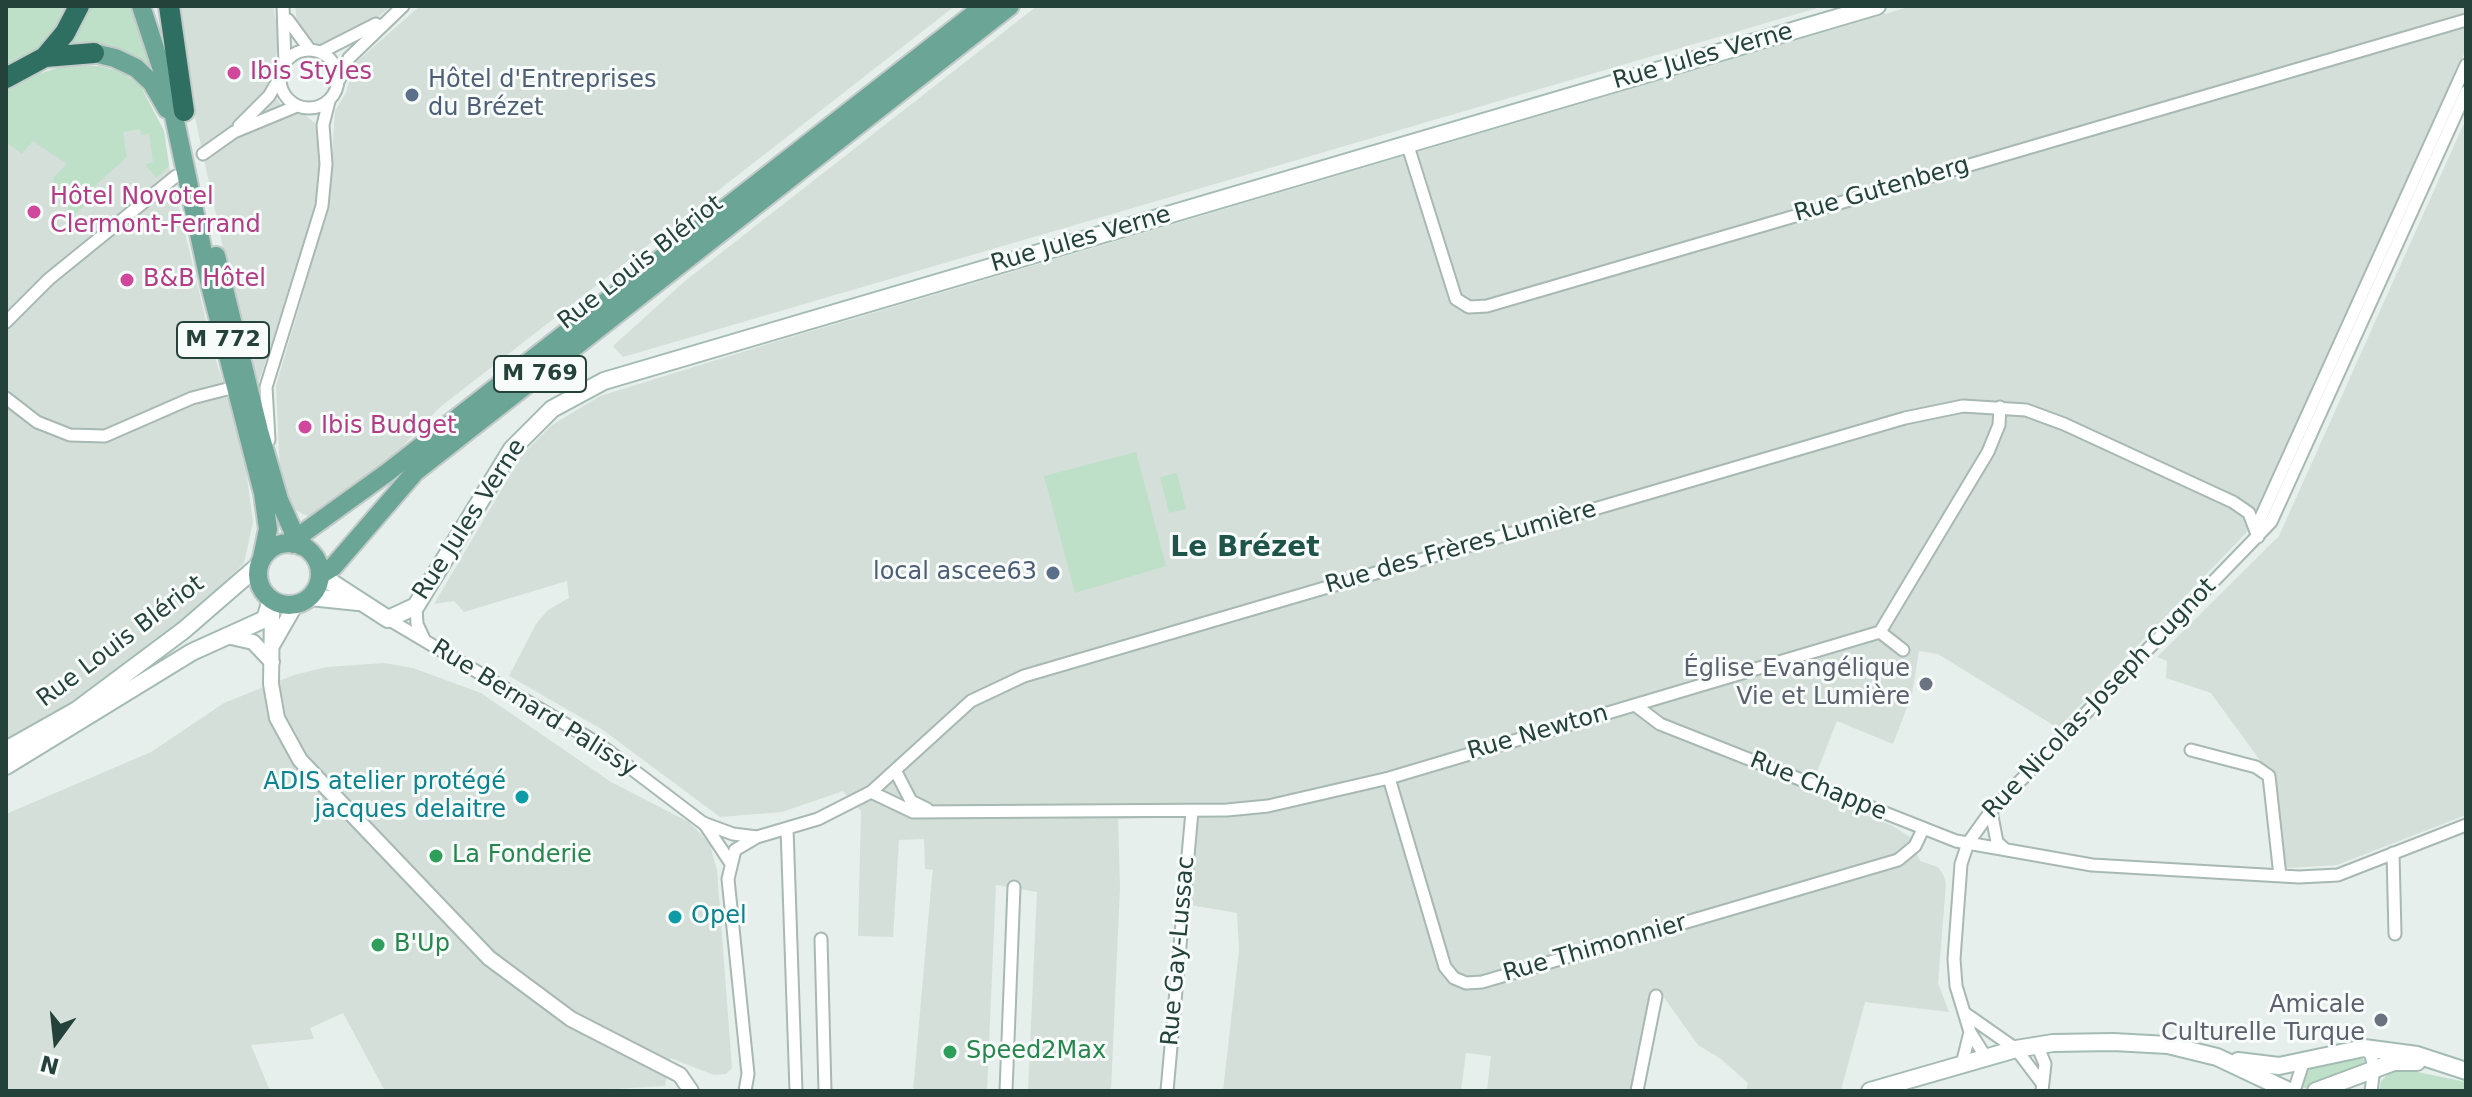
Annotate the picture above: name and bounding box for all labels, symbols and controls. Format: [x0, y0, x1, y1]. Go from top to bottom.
street label: Rue Jules Verne [1610, 18, 1796, 96]
place label: Ibis Styles [250, 59, 372, 87]
marker: Ibis Styles [225, 64, 243, 82]
place label: Hôtel d'Entreprises du Brézet [428, 67, 656, 123]
marker: Hôtel d'Entreprises du Brézet [403, 86, 421, 104]
street label: Rue Gutenberg [1791, 151, 1973, 229]
place label: Hôtel Novotel Clermont-Ferrand [50, 184, 261, 240]
street label: Rue Louis Blériot [553, 190, 729, 336]
street label: Rue Jules Verne [988, 201, 1174, 279]
marker: Hôtel Novotel Clermont-Ferrand [25, 203, 43, 221]
place label: B&B Hôtel [143, 266, 266, 294]
marker: B&B Hôtel [118, 271, 136, 289]
road number: M 772 [177, 322, 269, 358]
road number: M 769 [494, 356, 586, 392]
place label: Ibis Budget [321, 413, 456, 441]
marker: Ibis Budget [296, 418, 314, 436]
street label: Rue Jules Verne [407, 434, 533, 606]
street label: Rue des Frères Lumière [1322, 495, 1600, 601]
district label: Le Brézet [1170, 532, 1320, 566]
place label: local ascee63 [873, 559, 1037, 587]
marker: local ascee63 [1044, 564, 1062, 582]
street label: Rue Louis Blériot [32, 570, 210, 714]
street label: Rue Nicolas-Joseph Cugnot [1977, 573, 2223, 825]
street label: Rue Bernard Palissy [426, 634, 642, 784]
place label: Église Evangélique Vie et Lumière [1684, 656, 1910, 712]
marker: Église Evangélique Vie et Lumière [1917, 675, 1935, 693]
street label: Rue Newton [1464, 699, 1612, 767]
street label: Rue Chappe [1745, 746, 1891, 828]
place label: ADIS atelier protégé jacques delaitre [263, 769, 506, 825]
marker: ADIS atelier protégé jacques delaitre [513, 788, 531, 806]
place label: La Fonderie [452, 842, 592, 870]
marker: La Fonderie [427, 847, 445, 865]
street label: Rue Gay-Lussac [1156, 855, 1202, 1047]
place label: Opel [691, 903, 747, 931]
marker: Opel [666, 908, 684, 926]
street label: Rue Thimonnier [1500, 909, 1690, 989]
place label: B'Up [394, 931, 450, 959]
marker: B'Up [369, 936, 387, 954]
place label: Amicale Culturelle Turque [2161, 992, 2365, 1048]
north arrow [16, 1001, 96, 1081]
marker: Amicale Culturelle Turque [2372, 1011, 2390, 1029]
place label: Speed2Max [966, 1038, 1106, 1066]
marker: Speed2Max [941, 1043, 959, 1061]
text: N [38, 1050, 62, 1079]

